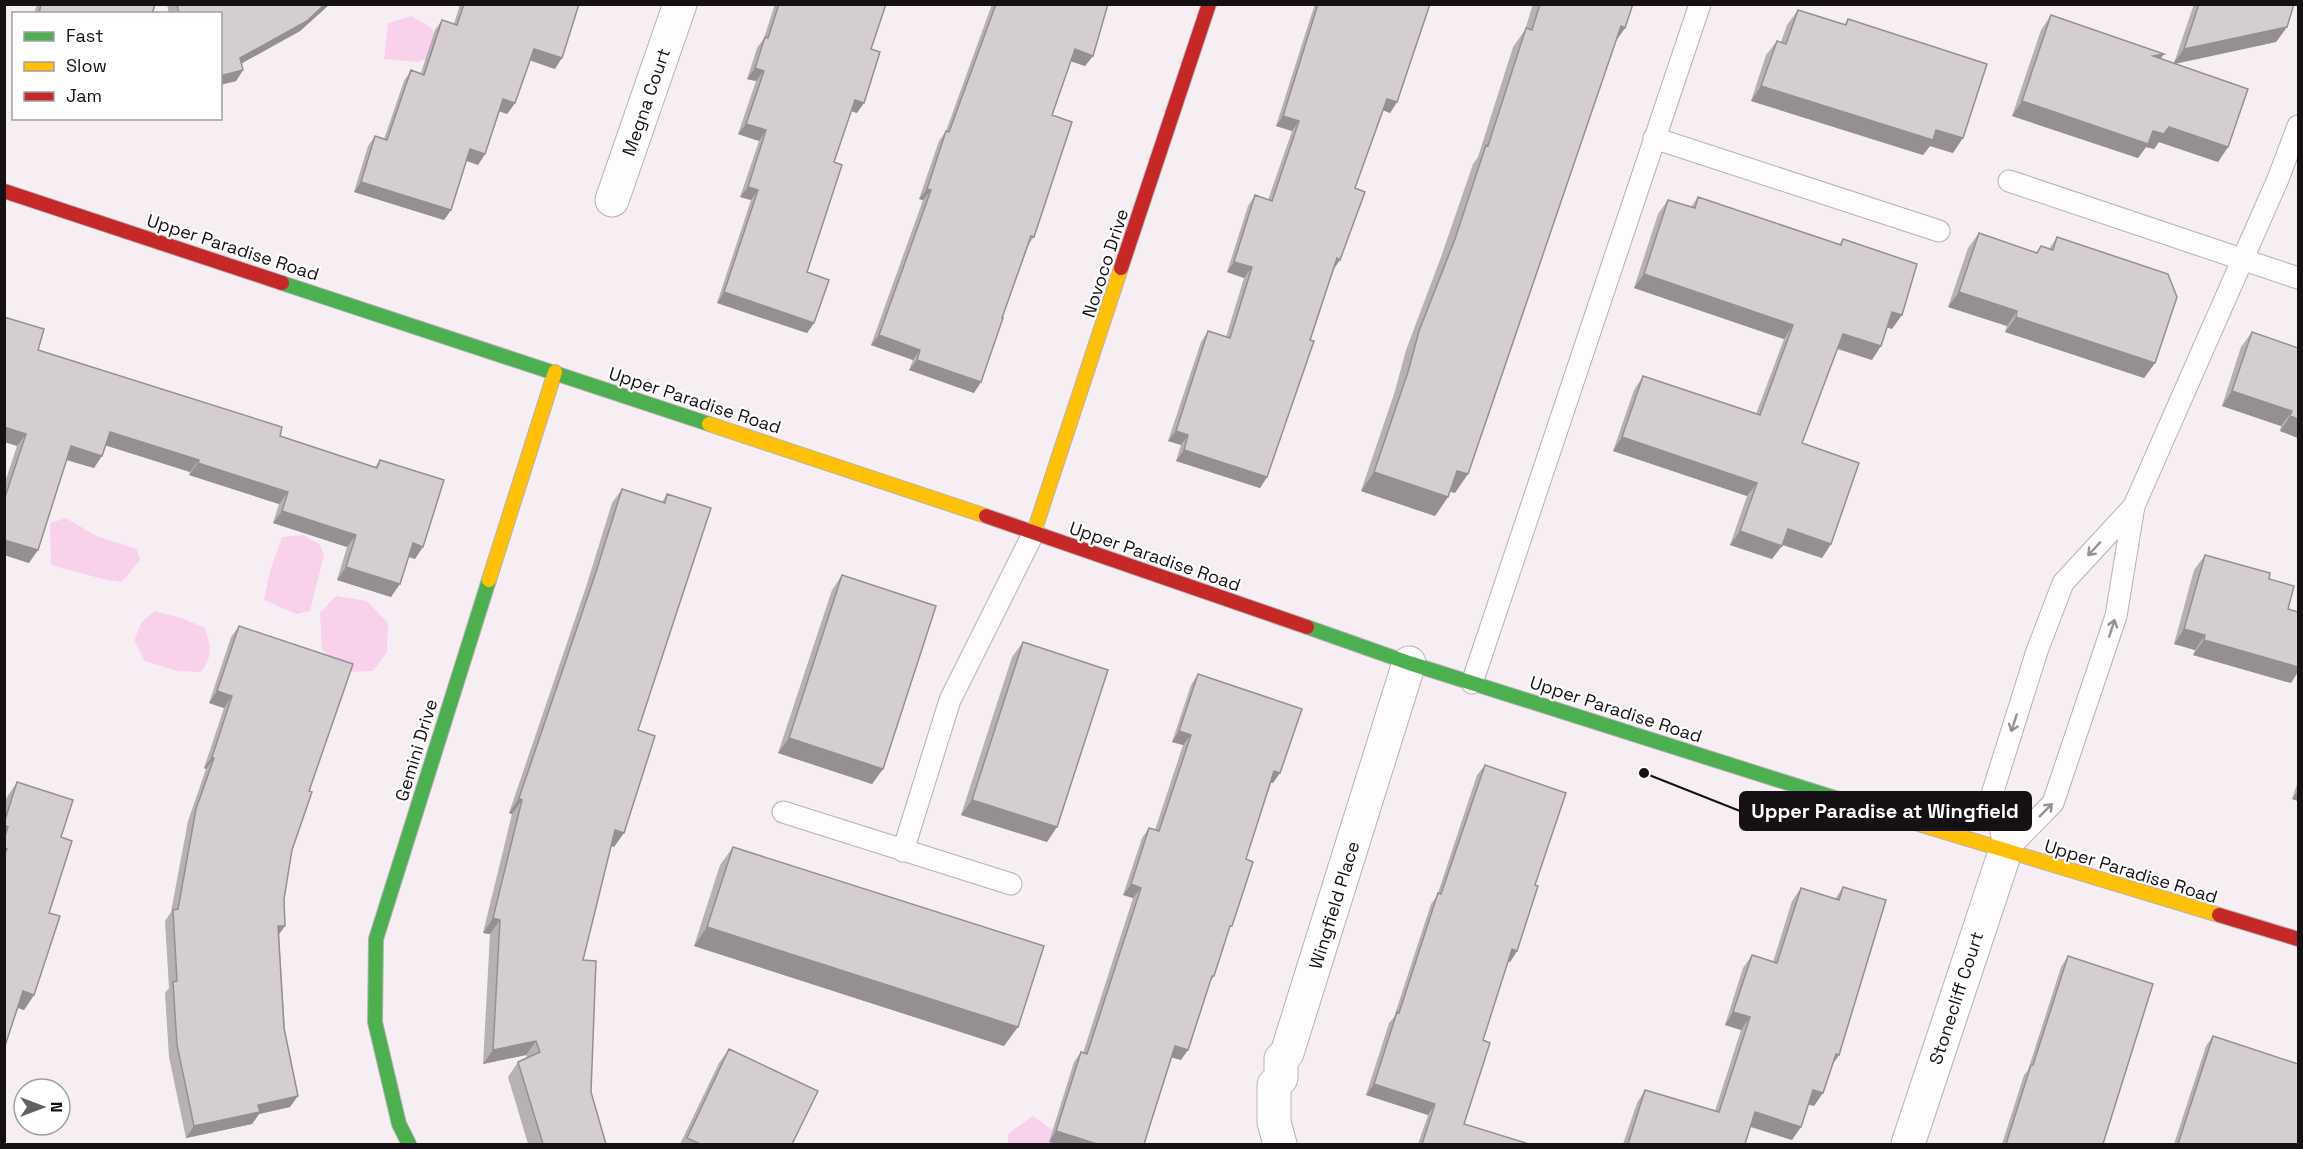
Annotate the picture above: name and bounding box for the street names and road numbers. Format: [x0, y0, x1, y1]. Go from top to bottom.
street label: Megna Court [617, 45, 675, 159]
street label: Novoco Drive [1077, 206, 1133, 320]
street label: Upper Paradise Road [144, 208, 322, 286]
street label: Upper Paradise Road [606, 361, 784, 439]
street label: Upper Paradise Road [1066, 516, 1244, 596]
street label: Upper Paradise Road [1527, 670, 1705, 748]
street label: Gemini Drive [390, 696, 442, 804]
street label: Upper Paradise Road [2042, 834, 2220, 908]
street label: Wingfield Place [1304, 838, 1364, 972]
street label: Stonecliff Court [1924, 929, 1988, 1067]

